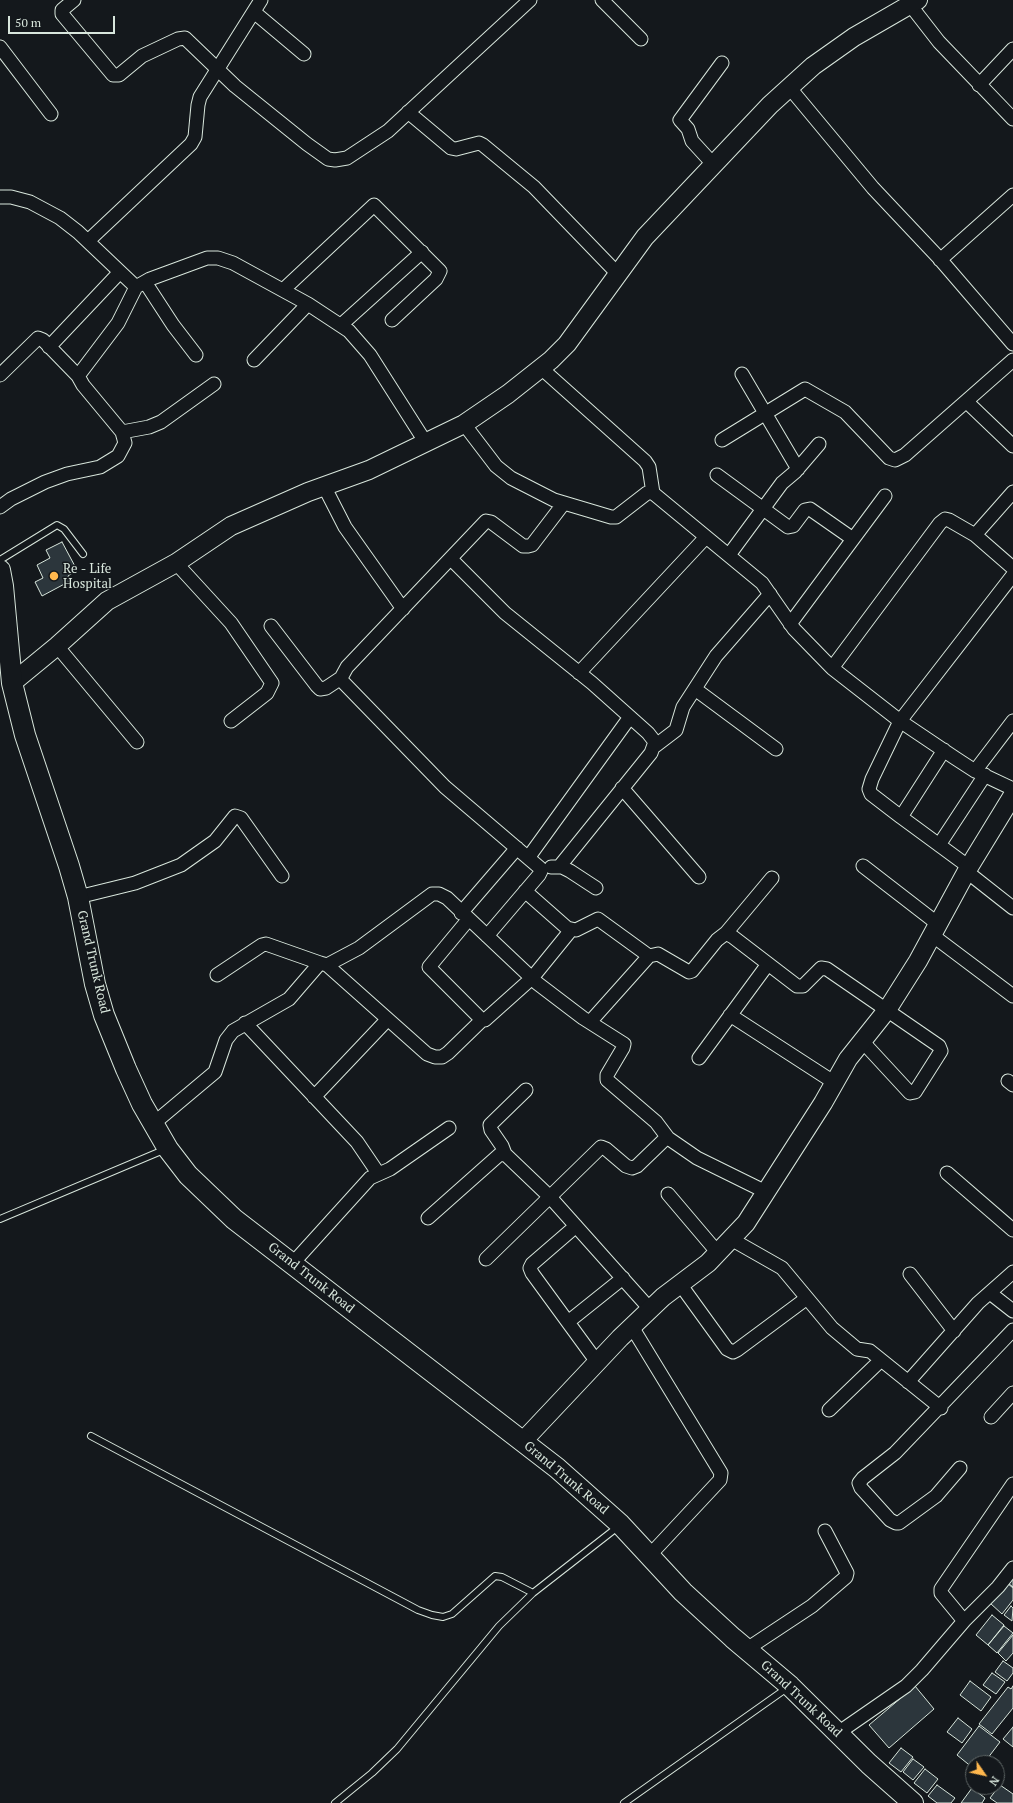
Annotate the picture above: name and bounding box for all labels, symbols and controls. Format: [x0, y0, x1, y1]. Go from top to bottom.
scale bar [10, 8, 117, 34]
text: 50 m [15, 15, 41, 30]
place label: Re - Life Hospital [63, 561, 112, 592]
marker: Re - Life Hospital [48, 570, 60, 582]
street label: Grand Trunk Road [74, 909, 112, 1015]
street label: Grand Trunk Road [265, 1239, 357, 1317]
street label: Grand Trunk Road [521, 1438, 611, 1518]
street label: Grand Trunk Road [757, 1657, 845, 1741]
north arrow [965, 1755, 1005, 1795]
text: N [986, 1774, 1002, 1789]

